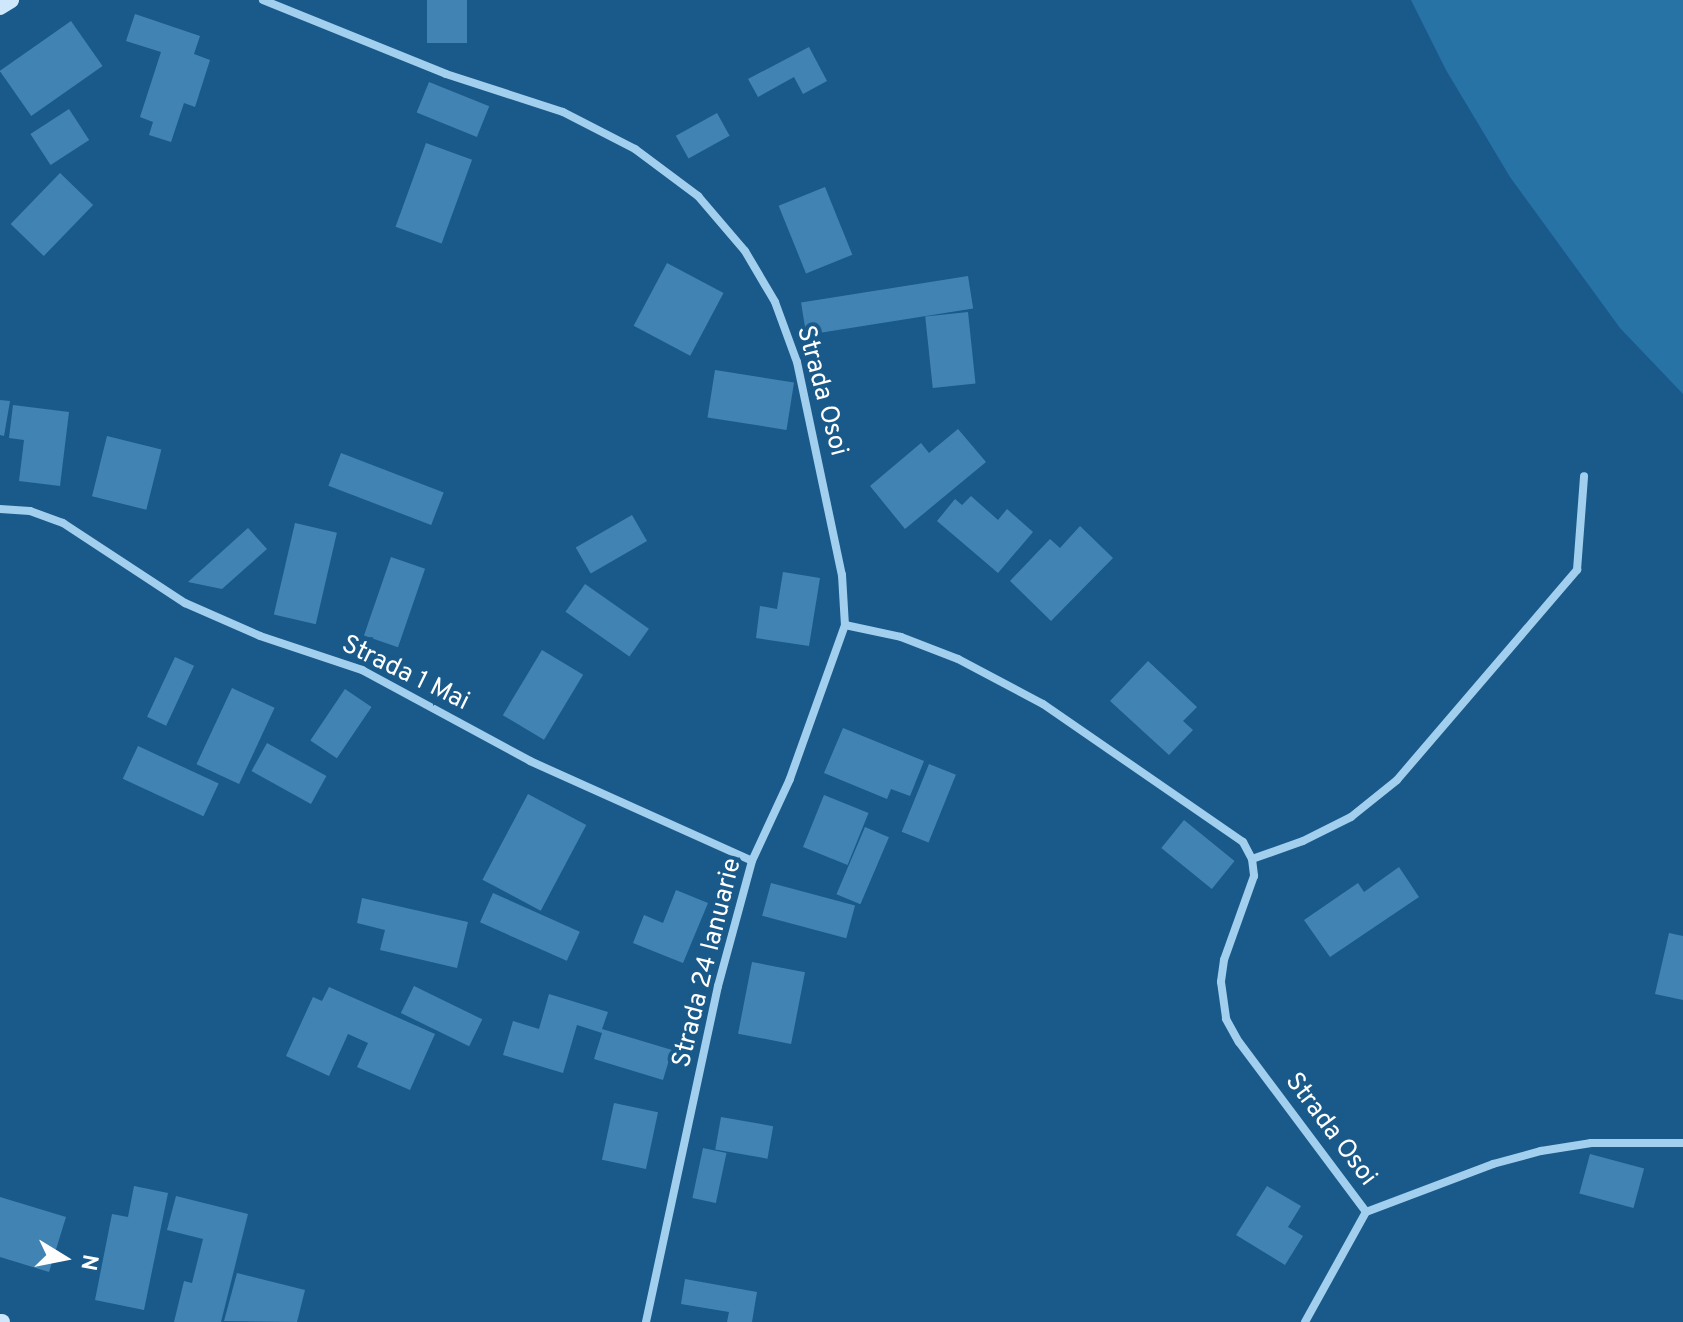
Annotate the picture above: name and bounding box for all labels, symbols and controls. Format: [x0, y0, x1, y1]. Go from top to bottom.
street label: Strada Osoi [789, 322, 853, 460]
street label: Strada 1 Mai [336, 630, 474, 718]
street label: Strada 24 Ianuarie [667, 855, 749, 1071]
street label: Strada Osoi [1277, 1067, 1383, 1193]
north arrow [24, 1218, 104, 1298]
text: N [73, 1252, 103, 1272]

